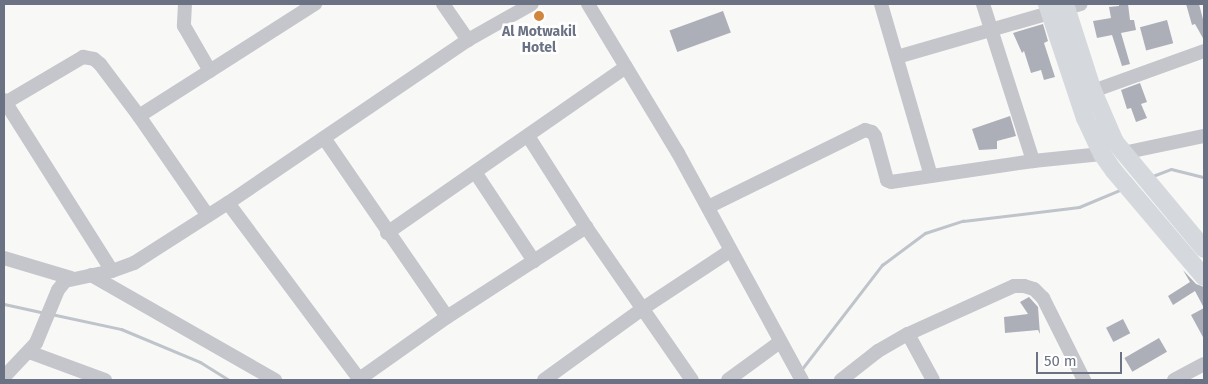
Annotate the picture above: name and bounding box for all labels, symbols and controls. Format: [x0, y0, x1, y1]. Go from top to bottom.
marker: Al Motwakil Hotel [533, 10, 545, 22]
place label: Al Motwakil Hotel [502, 24, 576, 56]
scale bar [1038, 342, 1124, 374]
text: 50 m [1044, 352, 1077, 370]

